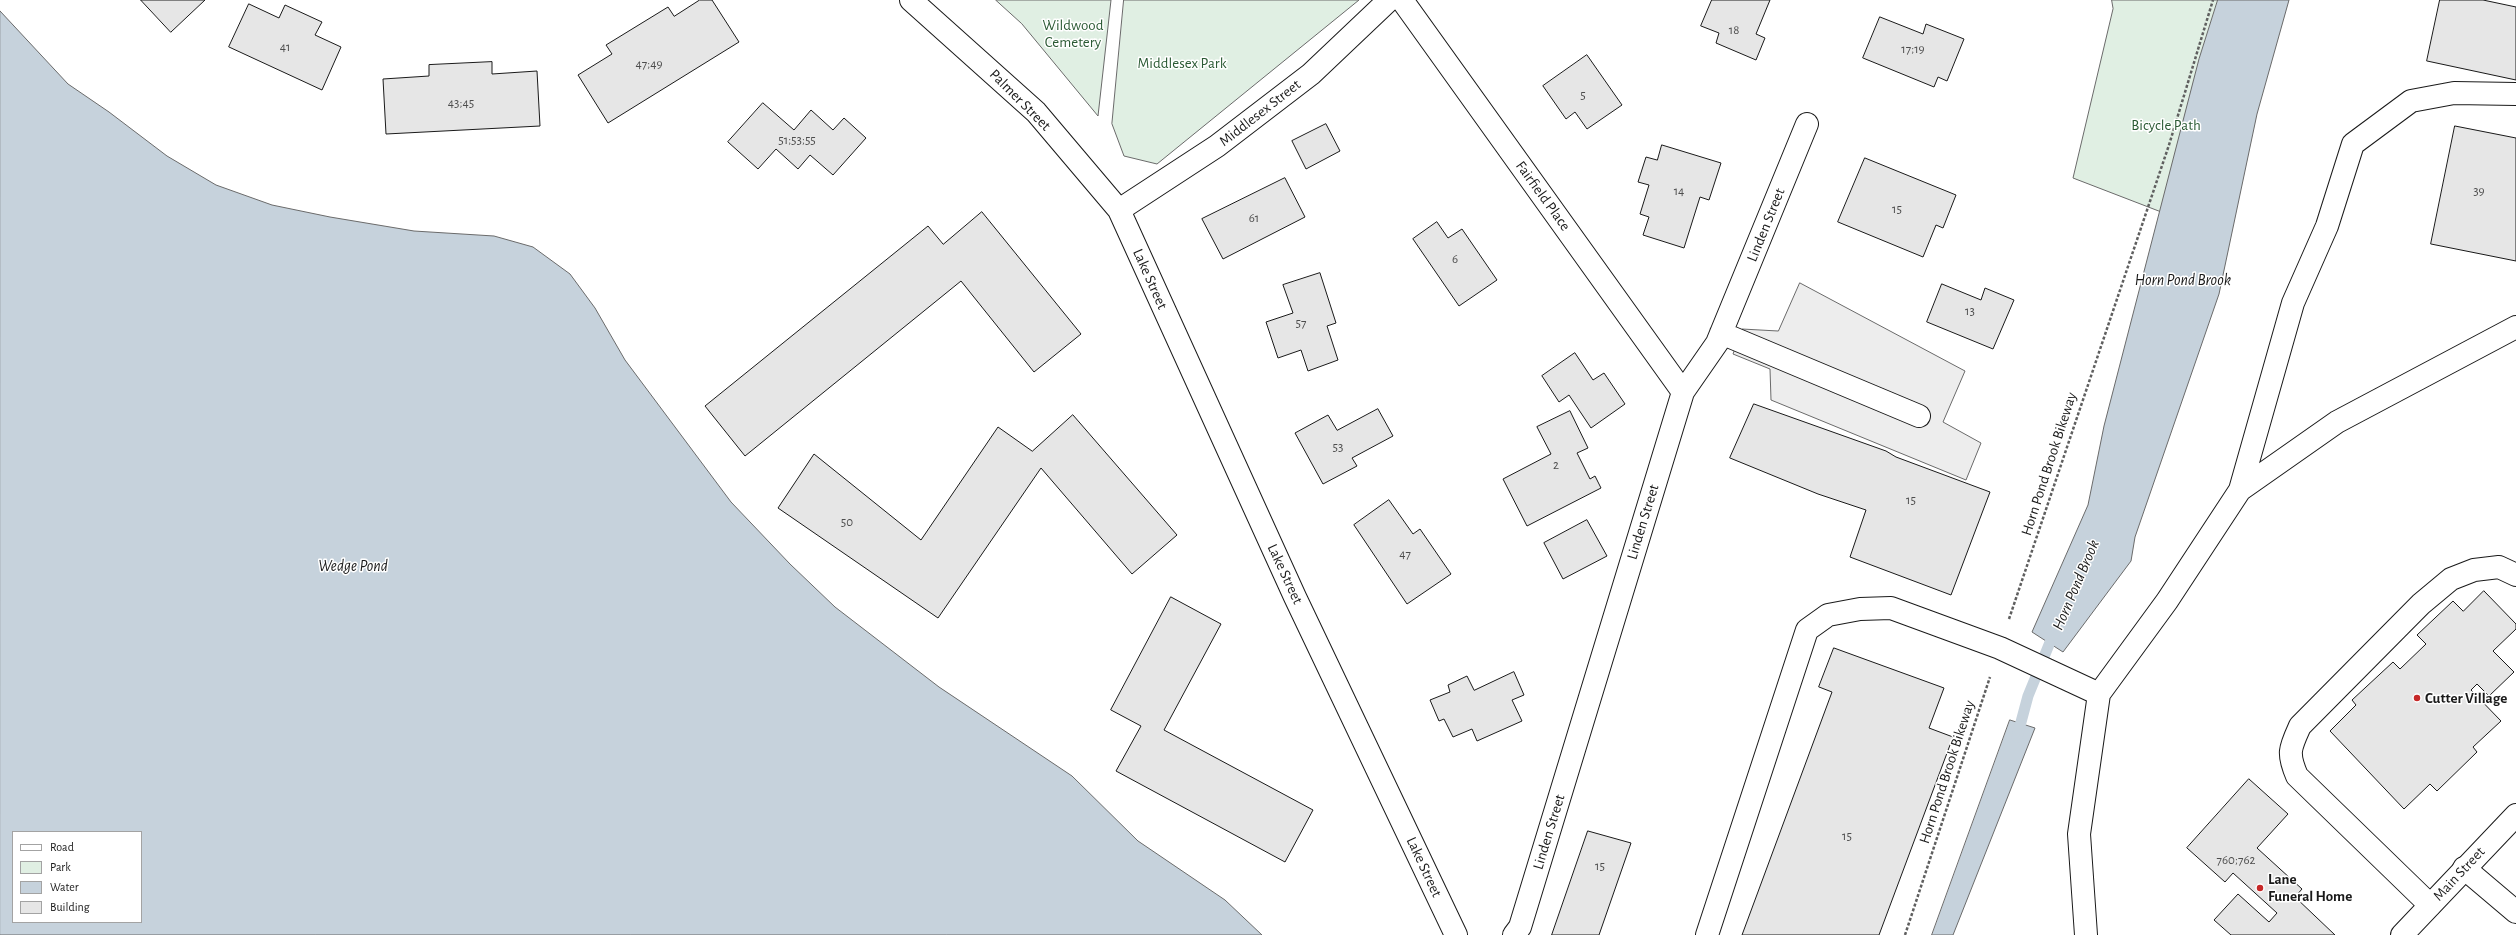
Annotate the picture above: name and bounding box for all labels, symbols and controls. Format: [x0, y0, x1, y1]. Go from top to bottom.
park label: Wildwood Cemetery [1043, 16, 1103, 51]
house number: 18 [1729, 22, 1739, 38]
house number: 41 [280, 39, 290, 55]
house number: 17;19 [1901, 41, 1925, 57]
park label: Middlesex Park [1138, 54, 1226, 72]
house number: 47;49 [635, 56, 663, 72]
street label: Palmer Street [985, 65, 1055, 135]
street label: Middlesex Street [1216, 76, 1304, 150]
house number: 5 [1580, 87, 1586, 103]
house number: 43;45 [448, 95, 474, 111]
park label: Bicycle Path [2131, 116, 2201, 134]
house number: 51;53;55 [778, 132, 816, 148]
street label: Fairfield Place [1512, 158, 1574, 234]
house number: 14 [1674, 183, 1684, 199]
house number: 39 [2473, 183, 2485, 199]
street label: Linden Street [1743, 186, 1789, 264]
house number: 15 [1892, 201, 1902, 217]
house number: 61 [1249, 210, 1259, 226]
street label: Lake Street [1129, 246, 1171, 312]
house number: 6 [1452, 251, 1458, 267]
water label: Horn Pond Brook [2135, 270, 2231, 290]
house number: 13 [1965, 303, 1975, 319]
house number: 57 [1296, 315, 1306, 331]
street label: Horn Pond Brook Bikeway [2017, 390, 2081, 538]
house number: 53 [1333, 439, 1343, 455]
house number: 2 [1553, 457, 1559, 473]
street label: Linden Street [1623, 482, 1663, 562]
house number: 15 [1906, 492, 1916, 508]
house number: 50 [841, 514, 853, 530]
water label: Horn Pond Brook [2048, 537, 2104, 633]
street label: Lake Street [1263, 541, 1307, 607]
house number: 47 [1399, 546, 1411, 562]
water label: Wedge Pond [318, 556, 388, 576]
place label: Cutter Village [2425, 689, 2507, 707]
marker: Cutter Village [2412, 693, 2422, 703]
street label: Horn Pond Brook Bikeway [1915, 698, 1979, 846]
street label: Linden Street [1529, 792, 1569, 872]
house number: 15 [1842, 828, 1852, 844]
legend [12, 831, 142, 923]
street label: Lake Street [1402, 834, 1446, 900]
text: Road [50, 841, 74, 853]
street label: Main Street [2429, 843, 2489, 905]
house number: 760;762 [2217, 852, 2255, 868]
house number: 15 [1595, 858, 1605, 874]
text: Park [50, 861, 71, 873]
place label: Lane Funeral Home [2268, 870, 2352, 905]
text: Water [50, 881, 79, 893]
marker: Lane Funeral Home [2255, 883, 2265, 893]
text: Building [50, 901, 90, 913]

